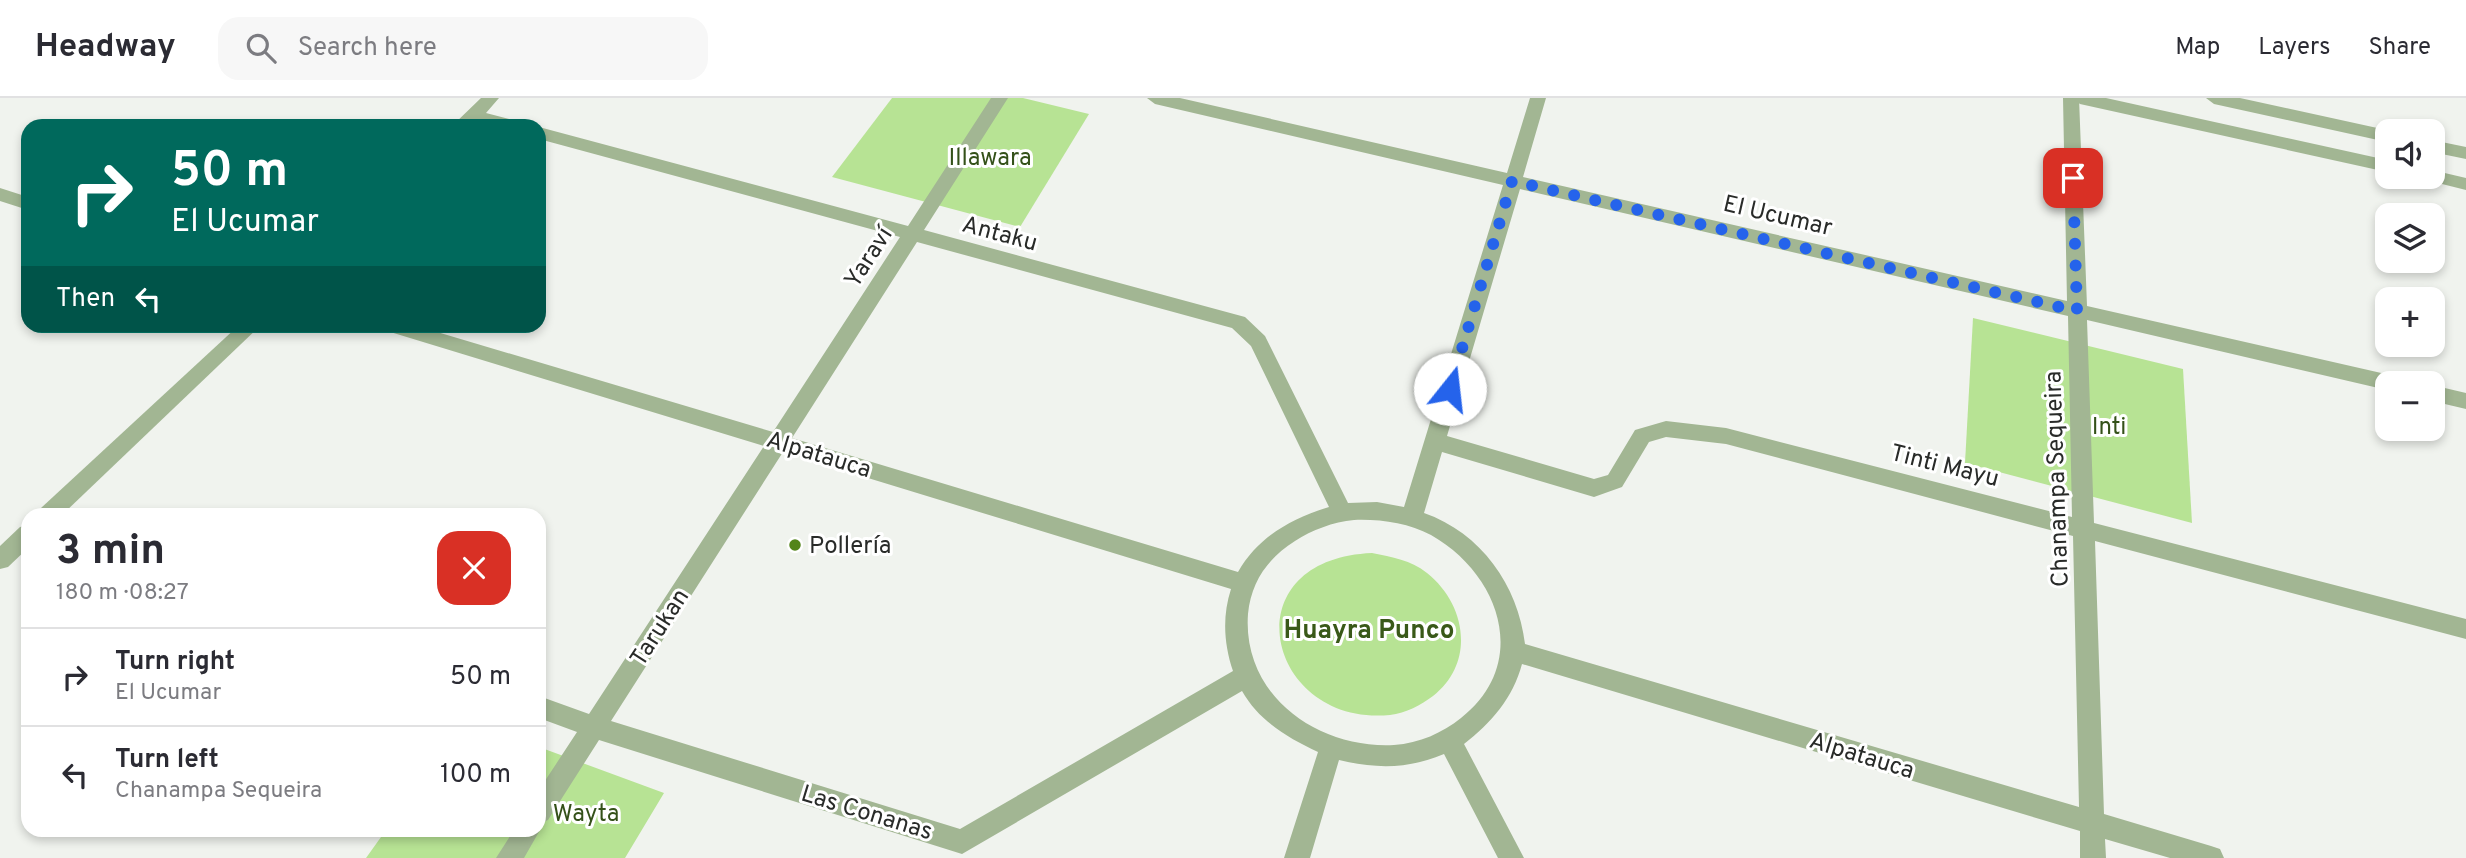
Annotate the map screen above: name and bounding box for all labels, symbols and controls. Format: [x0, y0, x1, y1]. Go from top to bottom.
search box [218, 17, 708, 80]
text: Headway [35, 27, 176, 69]
icon: search [242, 29, 280, 67]
text: Search here [298, 32, 437, 65]
text: Map [2175, 33, 2220, 63]
text: Layers [2258, 33, 2330, 63]
text: Share [2368, 33, 2431, 63]
map controls [2375, 119, 2445, 441]
button: sound [2375, 119, 2445, 189]
text: 50 m [171, 142, 288, 204]
park label: Illawara [948, 144, 1032, 174]
icon: right [56, 147, 147, 238]
pin [2043, 148, 2103, 208]
icon: arrive [2054, 159, 2092, 197]
street label: El Ucumar [1720, 190, 1835, 244]
text: El Ucumar [171, 203, 319, 243]
button: layers [2375, 203, 2445, 273]
street label: Antaku [959, 211, 1040, 259]
street label: Yaraví [839, 220, 901, 294]
icon: left [129, 280, 167, 318]
text: Then [56, 283, 115, 316]
button: + [2375, 287, 2445, 357]
position arrow [1413, 352, 1487, 426]
street label: Chanampa Sequeira [2039, 370, 2077, 587]
button: − [2375, 371, 2445, 441]
park label: Inti [2092, 413, 2126, 443]
street label: Alpatauca [762, 426, 874, 486]
street label: Tinti Mayu [1887, 439, 2002, 495]
text: 3 min [56, 526, 165, 579]
button: close [437, 531, 511, 605]
place label: Pollería [809, 532, 891, 562]
marker: Pollería [787, 537, 803, 553]
text: 180 m · 08:27 [56, 579, 189, 608]
street label: Tarukan [625, 584, 697, 673]
district label: Huayra Punco [1283, 615, 1455, 648]
text: Turn right [115, 646, 235, 679]
icon: right [56, 658, 94, 696]
text: 50 m [450, 661, 511, 694]
text: El Ucumar [115, 679, 221, 708]
street label: Alpatauca [1805, 727, 1917, 787]
text: Turn left [115, 744, 219, 777]
icon: left [56, 756, 94, 794]
text: 100 m [440, 759, 511, 792]
text: Chanampa Sequeira [115, 777, 322, 806]
street label: Las Conanas [797, 780, 936, 848]
park label: Wayta [553, 800, 619, 830]

